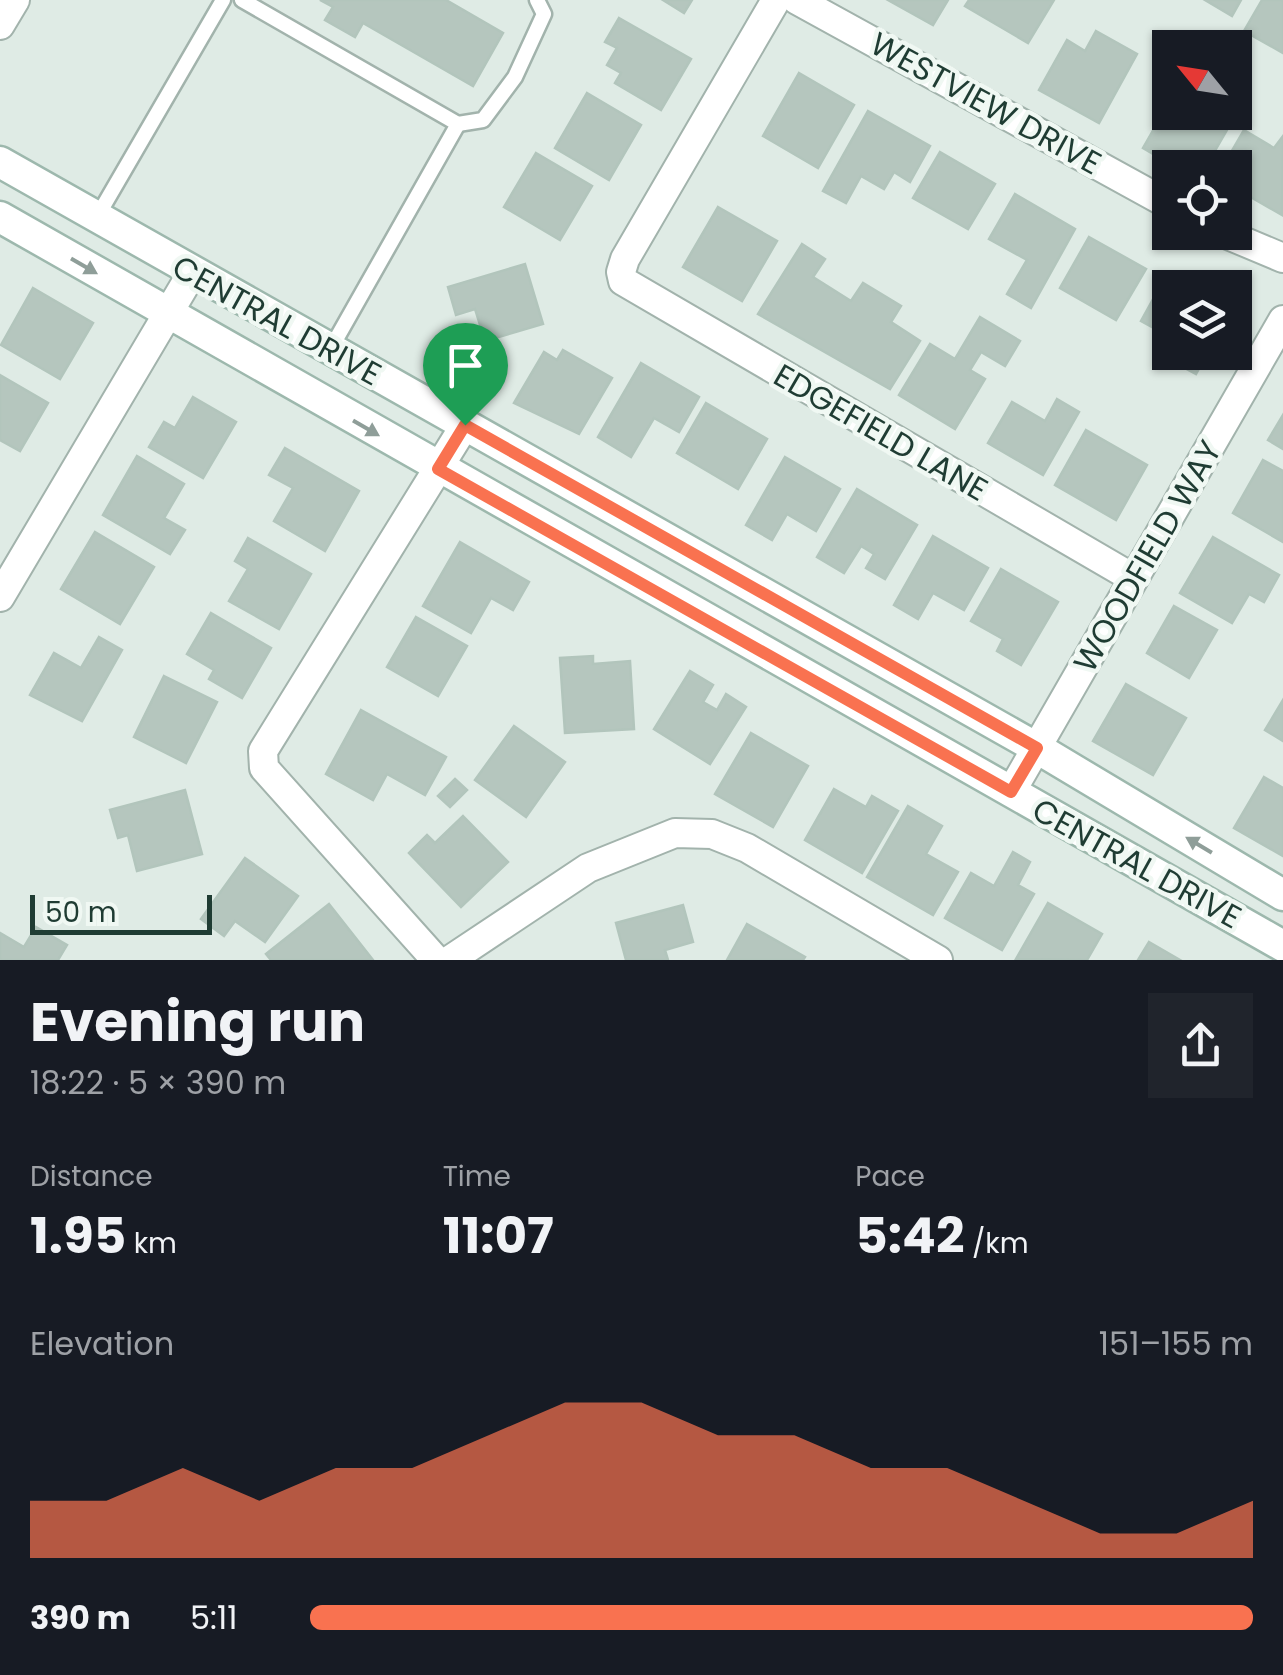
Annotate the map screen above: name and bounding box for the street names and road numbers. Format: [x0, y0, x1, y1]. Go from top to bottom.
street label: WESTVIEW DRIVE [863, 21, 1109, 185]
street label: CENTRAL DRIVE [164, 244, 390, 396]
street label: EDGEFIELD LANE [766, 352, 996, 512]
street label: WOODFIELD WAY [1062, 431, 1232, 680]
street label: CENTRAL DRIVE [1024, 787, 1250, 939]

